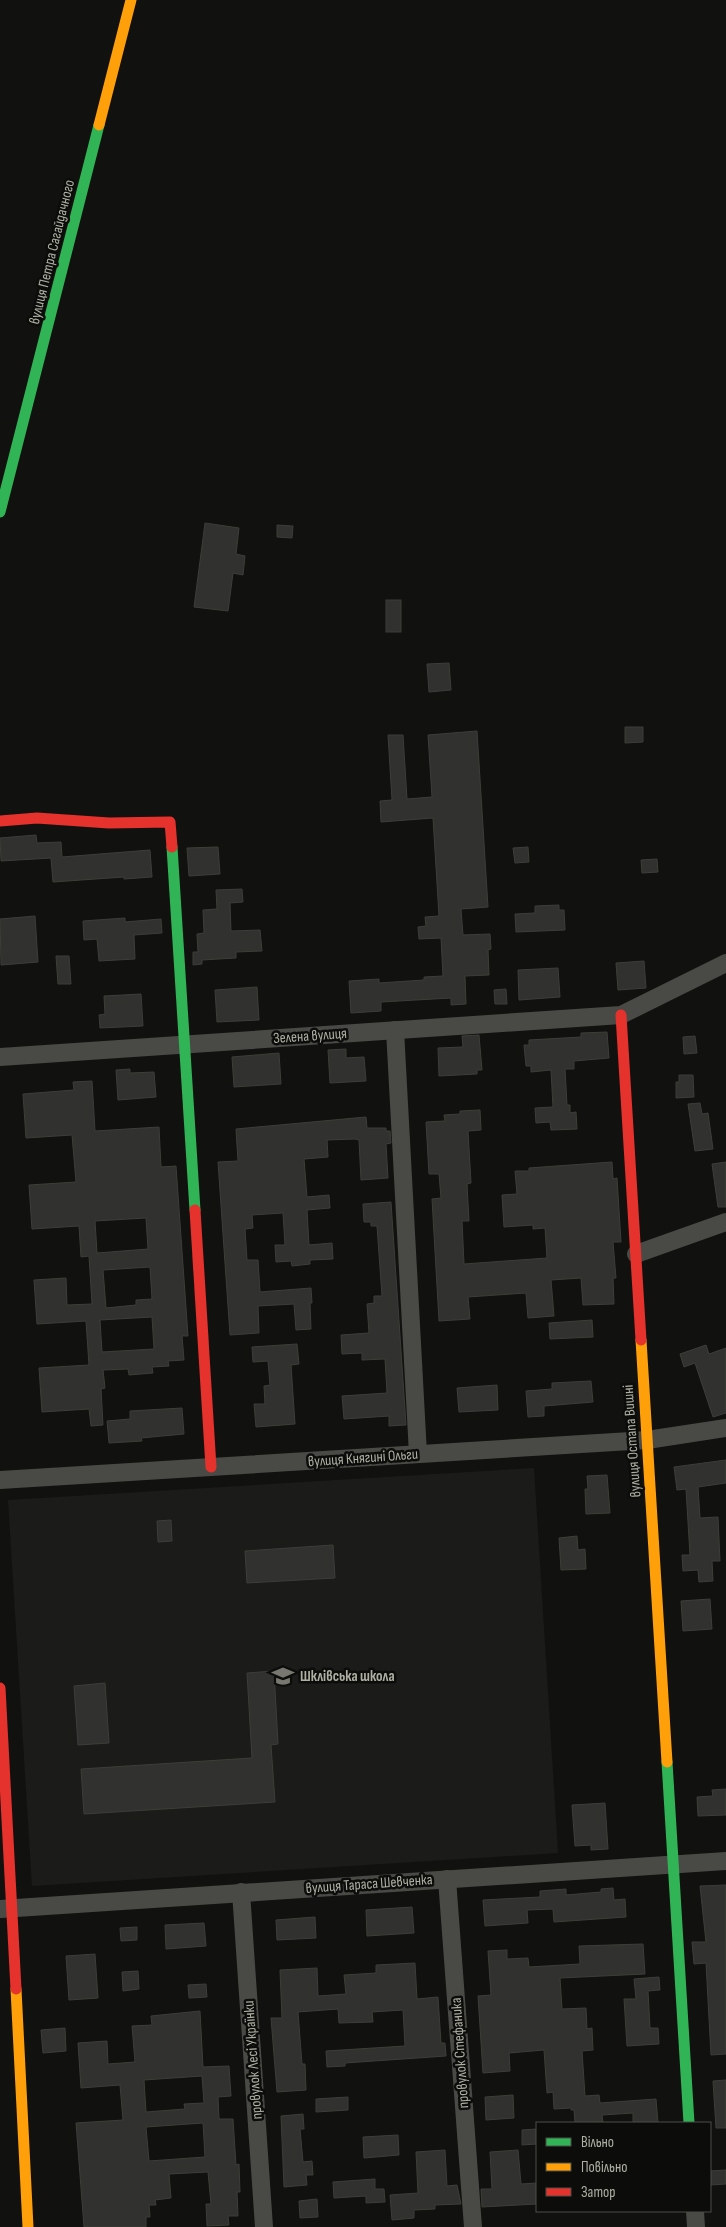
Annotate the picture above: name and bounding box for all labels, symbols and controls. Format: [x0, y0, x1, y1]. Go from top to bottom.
street label: вулиця Петра Сагайдачного [25, 178, 79, 326]
street label: Зелена вулиця [272, 1024, 348, 1048]
street label: вулиця Остапа Вишні [619, 1384, 645, 1498]
street label: вулиця Княгині Ольги [307, 1445, 419, 1471]
school or university icon: Шклівська школа [270, 1663, 296, 1689]
place label: Шклівська школа [300, 1667, 395, 1686]
street label: вулиця Тараса Шевченка [305, 1870, 433, 1898]
street label: провулок Стефаника [447, 1997, 473, 2109]
street label: провулок Лесі Українки [239, 2000, 267, 2120]
legend [536, 2122, 711, 2212]
text: Вільно [581, 2133, 614, 2152]
text: Повільно [581, 2158, 627, 2177]
text: Затор [581, 2183, 615, 2202]

